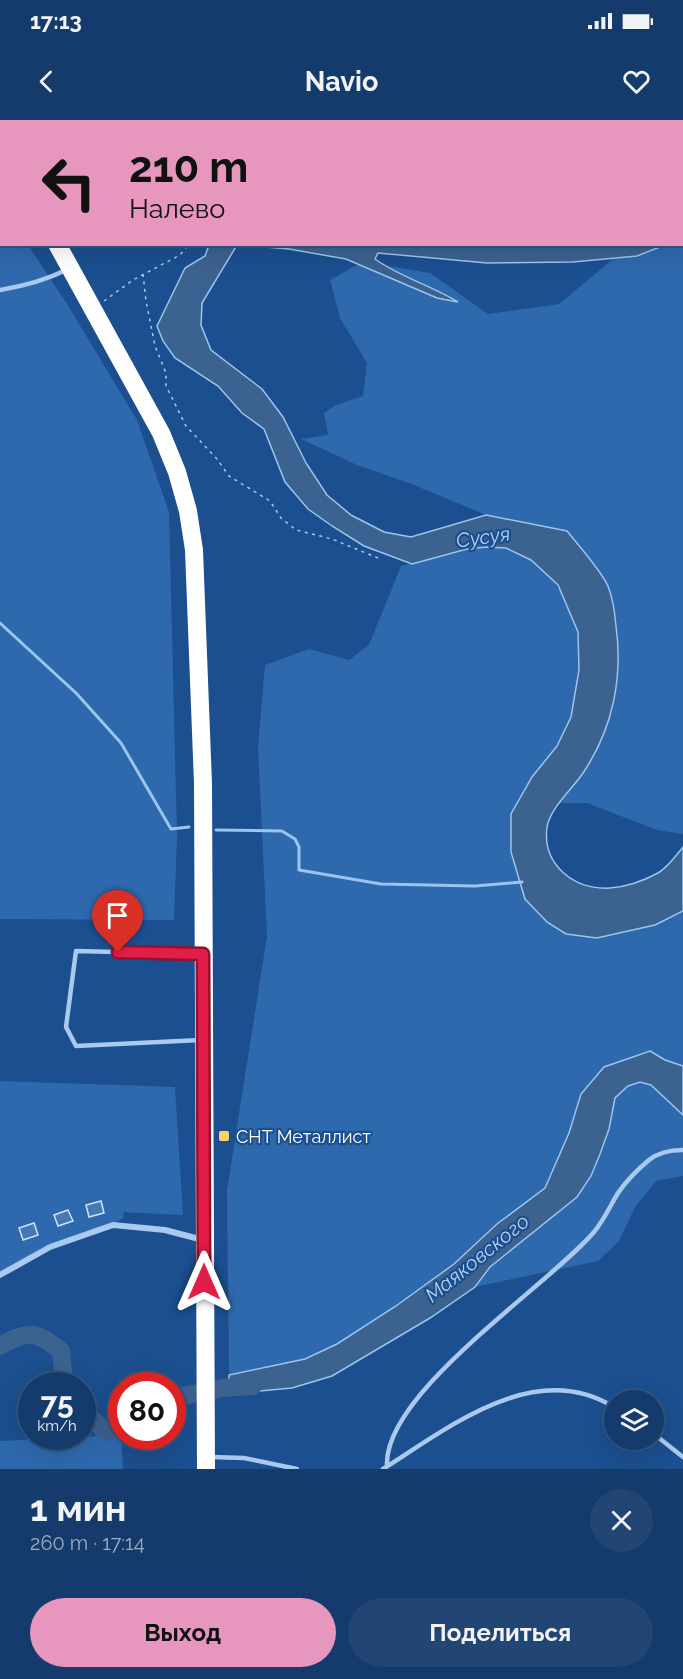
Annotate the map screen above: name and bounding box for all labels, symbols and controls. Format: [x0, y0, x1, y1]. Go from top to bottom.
text: 17:13 [30, 8, 82, 34]
icon: back [30, 65, 63, 98]
icon: heart [620, 65, 653, 98]
text: Navio [305, 66, 378, 97]
text: 210 m [129, 143, 248, 192]
icon: left [30, 144, 108, 222]
text: Налево [129, 193, 225, 224]
water label: Сусуя [454, 521, 512, 553]
pin [92, 890, 143, 952]
icon: arrive [101, 899, 134, 932]
place label: СНТ Металлист [236, 1126, 371, 1147]
marker: СНТ Металлист [217, 1129, 231, 1143]
water label: Маяковского [420, 1209, 534, 1307]
position arrow [172, 1250, 236, 1314]
speed limit sign: 80 [108, 1372, 186, 1450]
text: 75 [40, 1386, 74, 1421]
map controls [604, 1390, 664, 1450]
button: layers [604, 1390, 664, 1450]
text: km/h [37, 1417, 77, 1435]
text: 1 мин [30, 1487, 126, 1529]
button: close [590, 1489, 653, 1552]
text: 260 m · 17:14 [30, 1531, 145, 1555]
button: Выход [30, 1598, 336, 1667]
button: Поделиться [348, 1598, 653, 1667]

